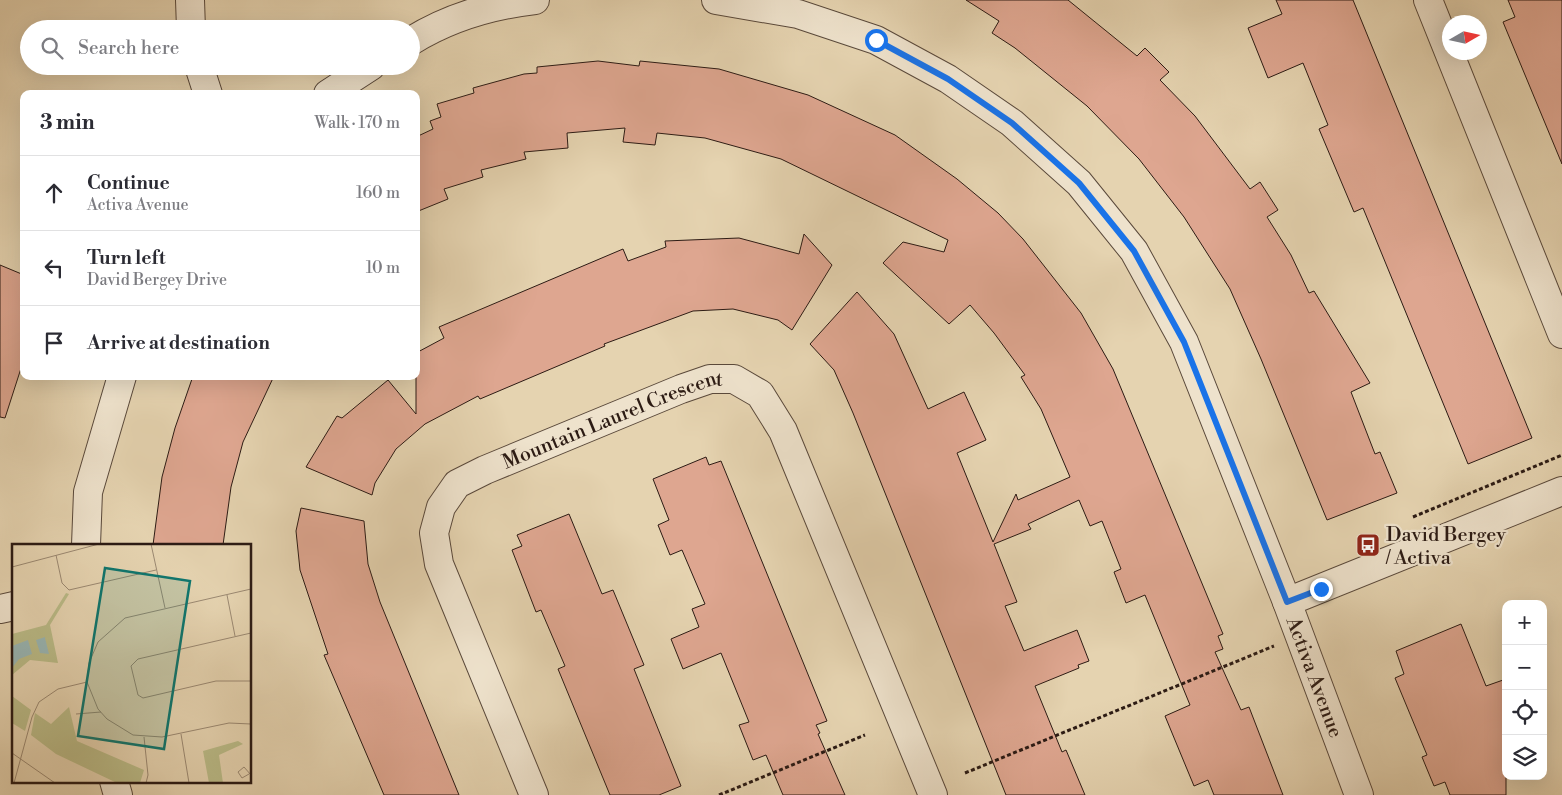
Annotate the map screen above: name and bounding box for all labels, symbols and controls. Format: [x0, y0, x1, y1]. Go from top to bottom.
north arrow [1442, 15, 1487, 60]
search box [20, 20, 420, 75]
route start [865, 29, 888, 52]
icon: search [38, 34, 66, 62]
text: Search here [78, 36, 179, 60]
text: 3 min [40, 110, 95, 136]
text: Walk · 170 m [314, 113, 400, 133]
text: Continue [87, 171, 170, 195]
icon: ahead [40, 179, 68, 207]
text: 160 m [356, 183, 400, 203]
text: Activa Avenue [87, 195, 189, 215]
text: Turn left [87, 246, 166, 270]
icon: left [40, 254, 68, 282]
text: 10 m [366, 258, 400, 278]
text: David Bergey Drive [87, 270, 227, 290]
icon: arrive [40, 329, 68, 357]
text: Arrive at destination [87, 331, 270, 355]
street label: Mountain Laurel Crescent [499, 367, 723, 476]
place label: David Bergey / Activa [1385, 523, 1506, 571]
bus stop icon: David Bergey / Activa [1355, 532, 1381, 558]
inset map [12, 544, 251, 782]
route end [1310, 578, 1333, 601]
map controls [1502, 600, 1547, 780]
button: + [1502, 600, 1547, 645]
street label: Activa Avenue [1279, 613, 1348, 742]
button: − [1502, 645, 1547, 690]
button: locate [1502, 690, 1547, 735]
button: layers [1502, 735, 1547, 780]

